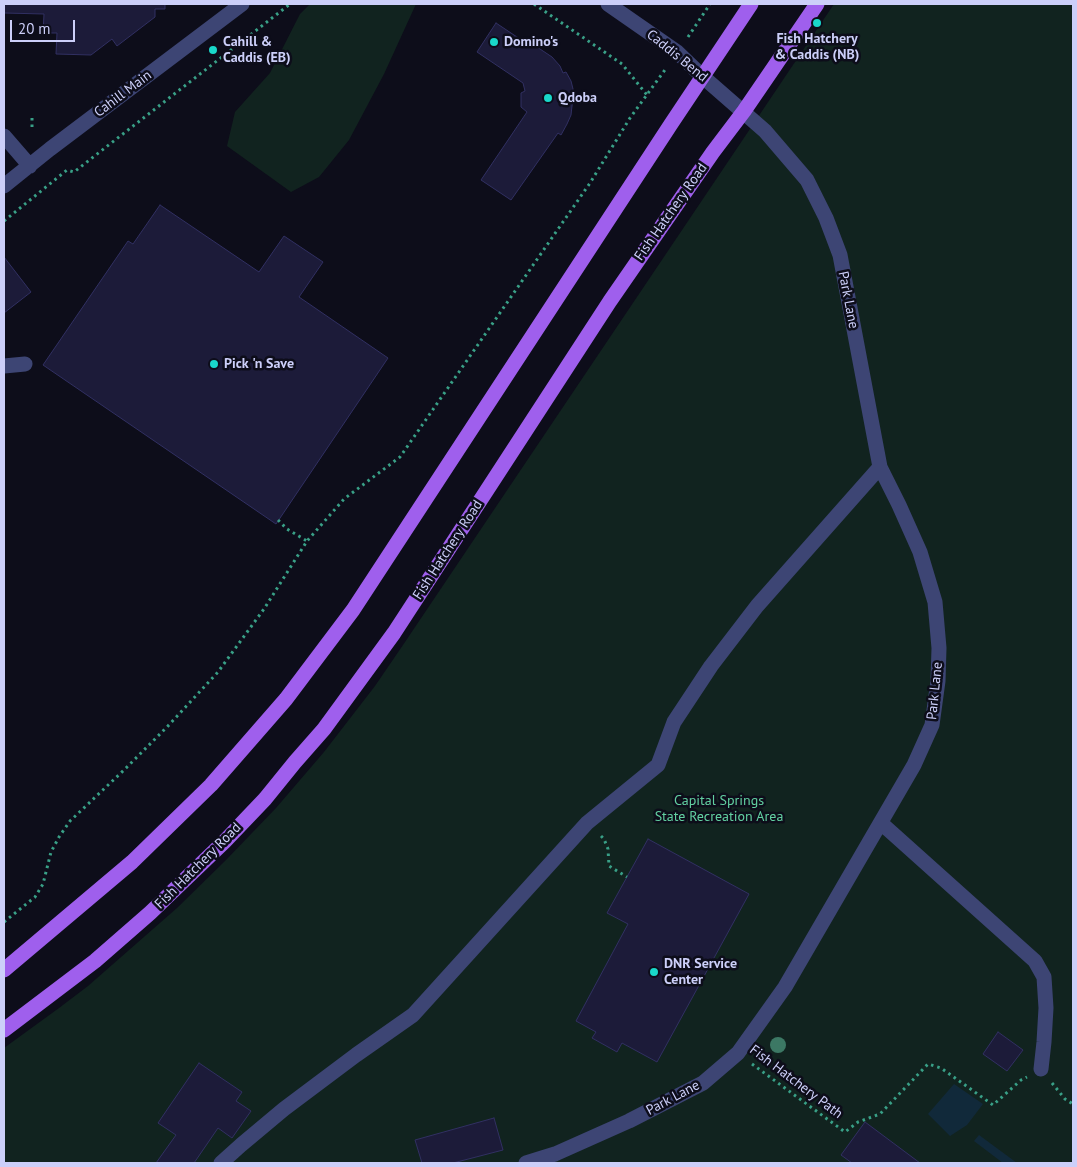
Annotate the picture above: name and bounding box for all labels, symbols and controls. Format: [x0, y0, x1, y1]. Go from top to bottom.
scale bar [12, 10, 78, 42]
marker: Fish Hatchery & Caddis (NB) [811, 17, 823, 29]
text: 20 m [18, 19, 51, 38]
street label: Caddis Bend [643, 26, 711, 86]
place label: Fish Hatchery & Caddis (NB) [775, 31, 859, 64]
place label: Cahill & Caddis (EB) [223, 34, 291, 66]
place label: Domino's [504, 34, 558, 50]
marker: Domino's [488, 36, 500, 48]
marker: Cahill & Caddis (EB) [207, 44, 219, 56]
street label: Cahill Main [91, 67, 155, 121]
place label: Qdoba [558, 90, 597, 106]
marker: Qdoba [542, 92, 554, 104]
street label: Fish Hatchery Road [631, 160, 711, 264]
street label: Park Lane [834, 270, 862, 330]
place label: Pick 'n Save [224, 356, 294, 372]
marker: Pick 'n Save [208, 358, 220, 370]
street label: Fish Hatchery Road [410, 497, 486, 603]
street label: Park Lane [924, 661, 946, 721]
park label: Capital Springs State Recreation Area [655, 793, 783, 826]
street label: Fish Hatchery Road [151, 819, 245, 913]
place label: DNR Service Center [664, 956, 737, 989]
marker: DNR Service Center [648, 966, 660, 978]
street label: Fish Hatchery Path [746, 1042, 846, 1122]
street label: Park Lane [643, 1077, 703, 1119]

